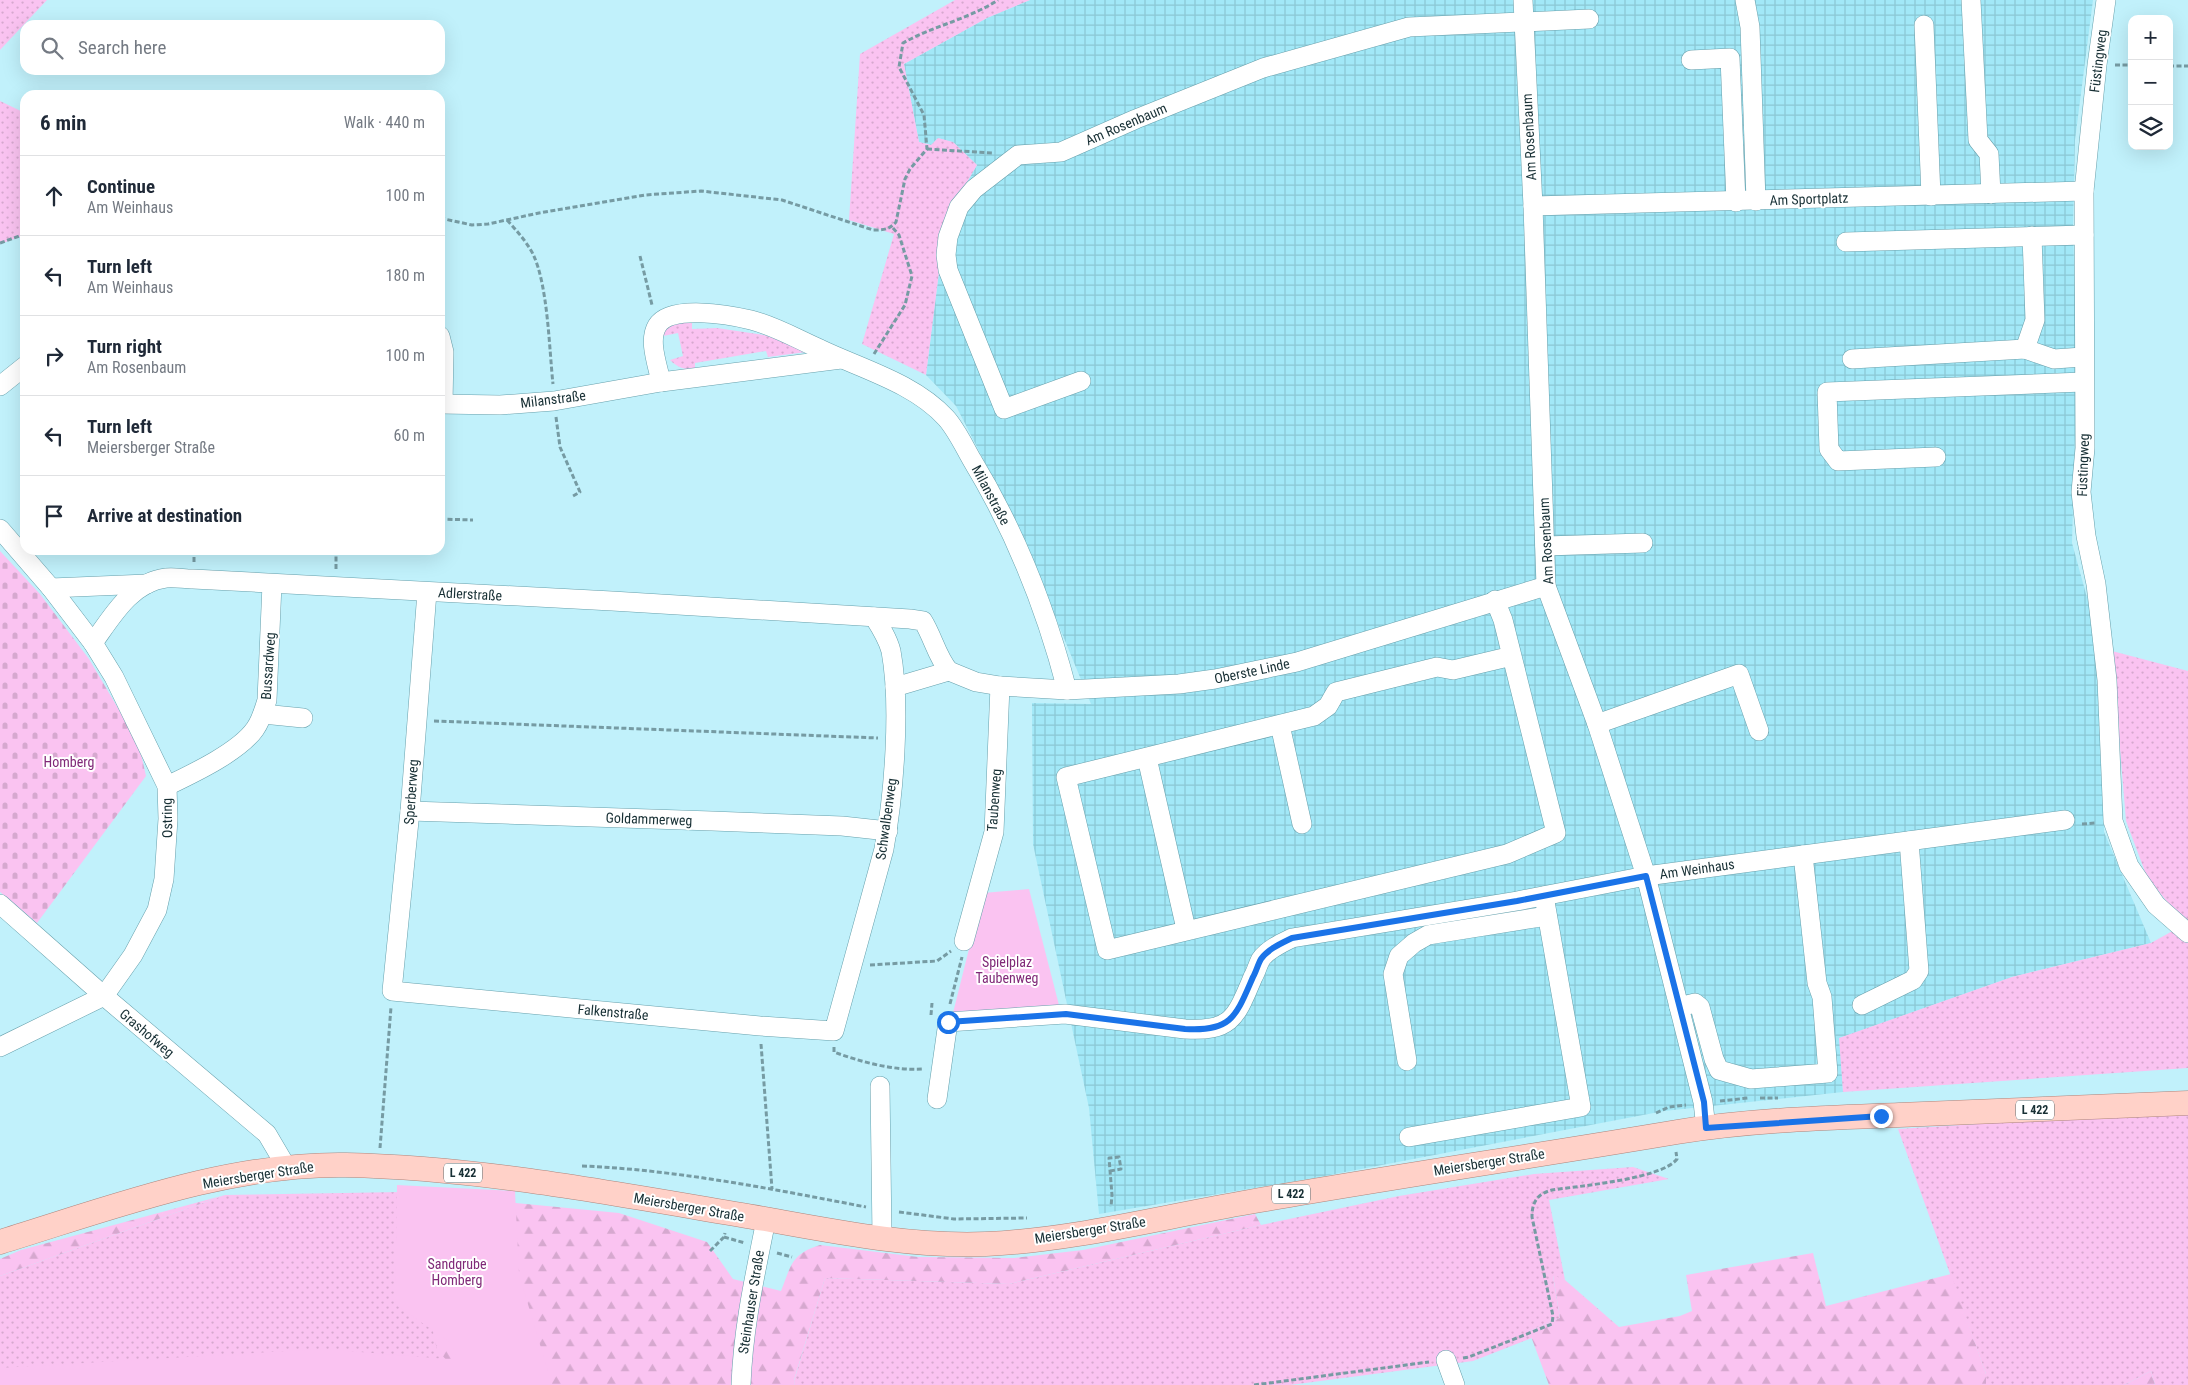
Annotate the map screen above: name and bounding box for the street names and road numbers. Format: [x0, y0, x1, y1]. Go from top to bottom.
street label: Füstingweg [2086, 29, 2110, 93]
street label: Am Rosenbaum [1519, 93, 1539, 181]
street label: Am Rosenbaum [1083, 100, 1169, 148]
street label: Am Sportplatz [1769, 190, 1849, 208]
street label: Milanstraße [519, 387, 587, 411]
street label: Füstingweg [2074, 433, 2092, 497]
street label: Milanstraße [969, 462, 1014, 528]
street label: Am Rosenbaum [1536, 497, 1556, 585]
street label: Adlerstraße [438, 584, 503, 604]
street label: Bussardweg [258, 632, 278, 700]
street label: Oberste Linde [1213, 655, 1292, 687]
street label: Sperberweg [401, 759, 421, 825]
street label: Taubenweg [984, 768, 1004, 832]
street label: Schwalbenweg [872, 777, 900, 861]
street label: Ostring [159, 798, 175, 838]
street label: Goldammerweg [605, 809, 693, 829]
street label: Am Weinhaus [1659, 856, 1735, 882]
street label: Falkenstraße [577, 1001, 650, 1023]
street label: Grashofweg [117, 1006, 177, 1060]
road number: L 422 [2016, 1100, 2054, 1120]
street label: Meiersberger Straße [1432, 1145, 1546, 1179]
street label: Meiersberger Straße [201, 1158, 315, 1192]
road number: L 422 [444, 1164, 482, 1182]
road number: L 422 [1272, 1184, 1310, 1204]
street label: Meiersberger Straße [632, 1189, 746, 1225]
street label: Meiersberger Straße [1033, 1213, 1147, 1247]
street label: Steinhauser Straße [735, 1249, 767, 1355]

